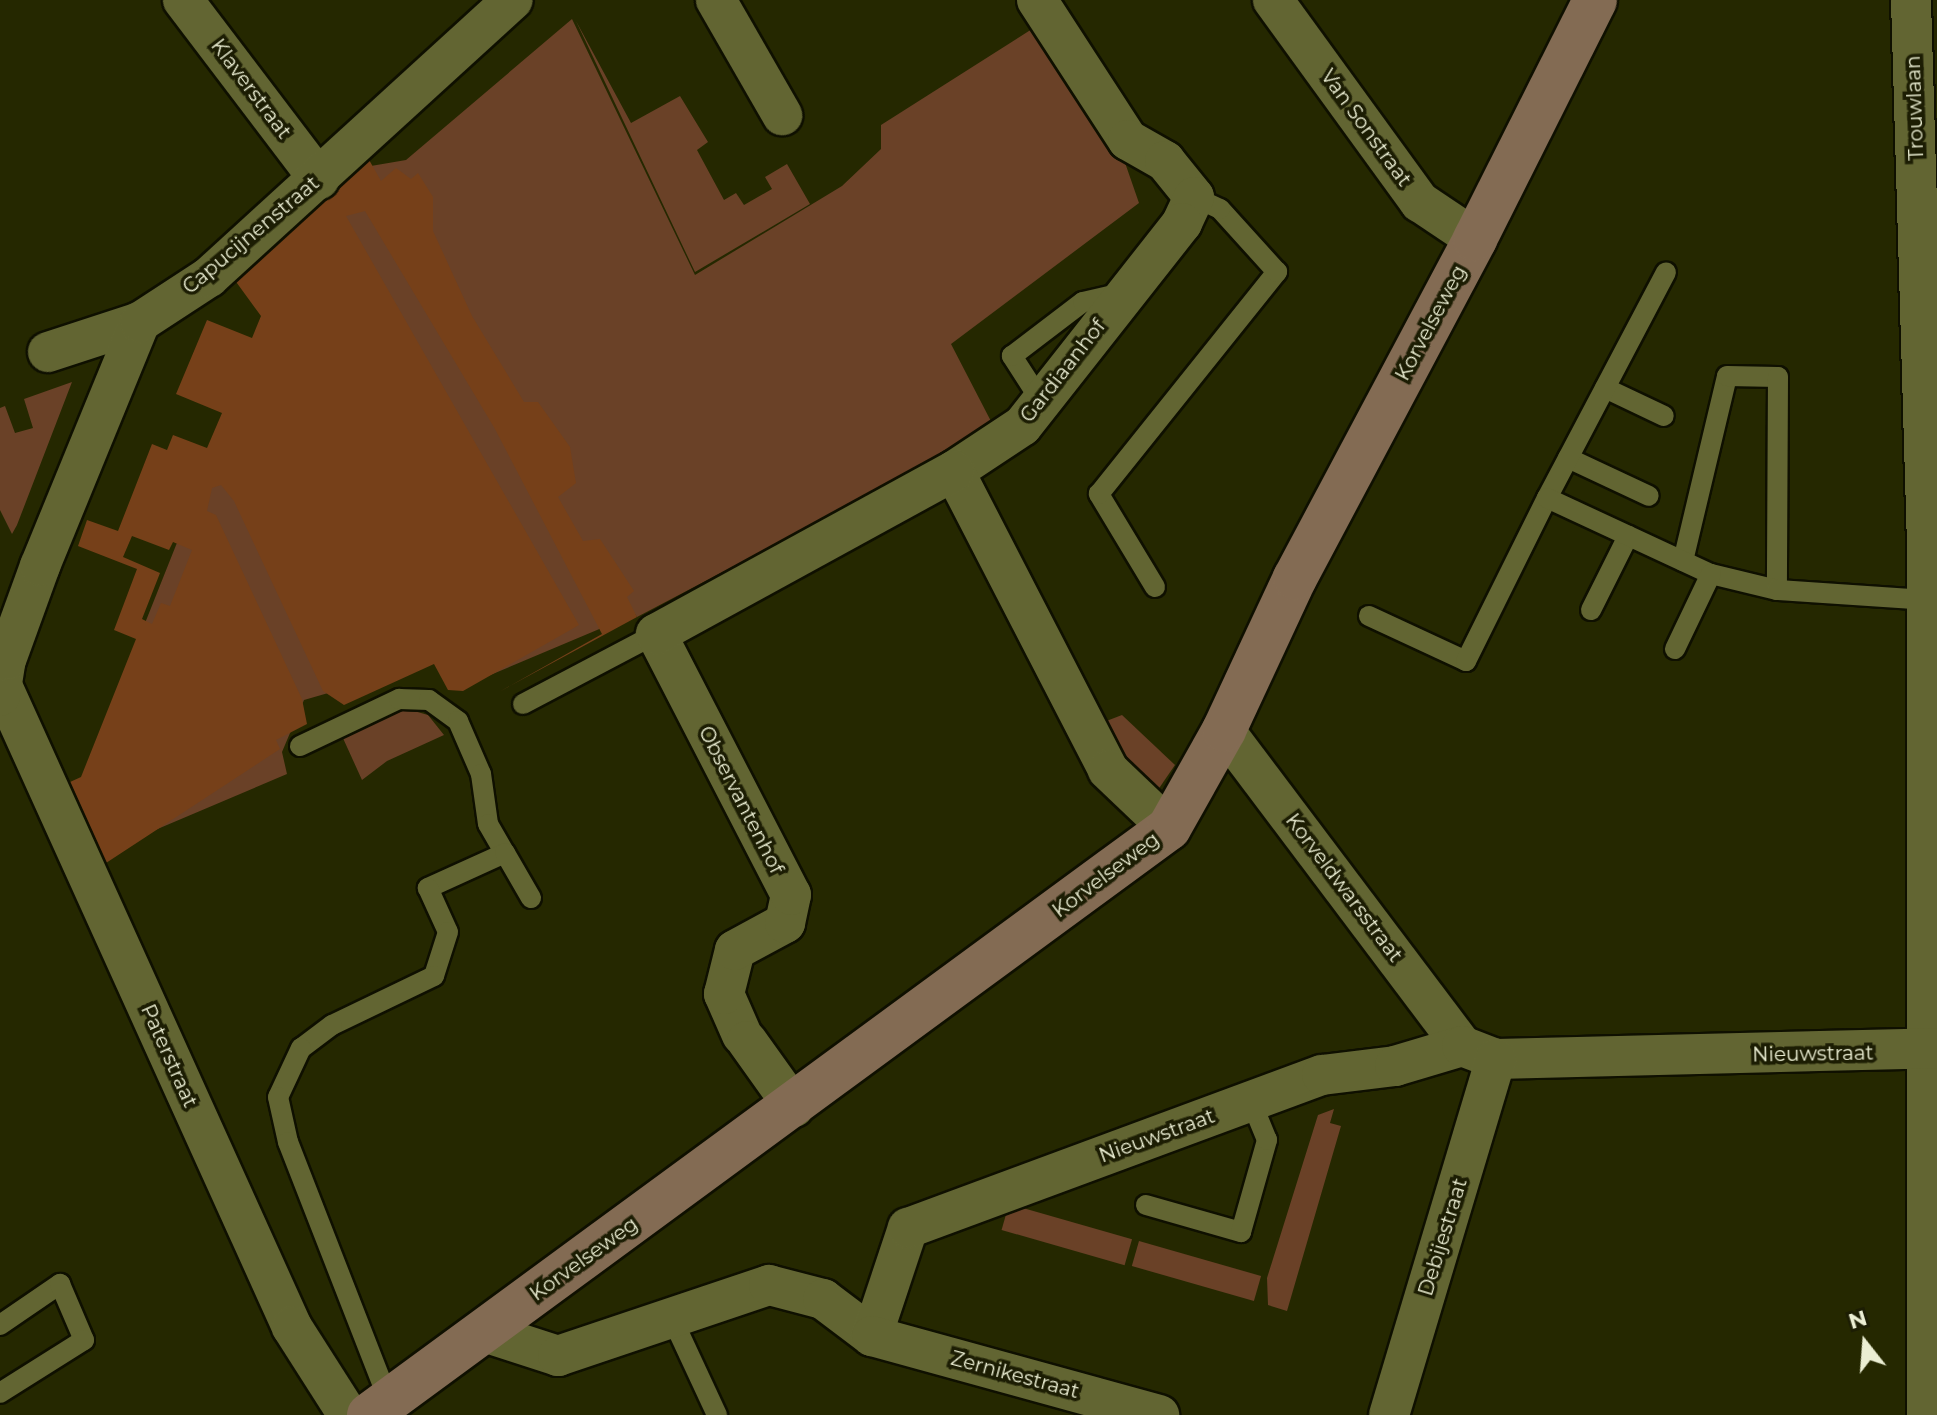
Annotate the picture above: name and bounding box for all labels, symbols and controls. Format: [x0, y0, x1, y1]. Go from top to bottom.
street label: Klaverstraat [206, 34, 296, 144]
street label: Trouwlaan [1901, 55, 1929, 161]
street label: Van Sonstraat [1316, 65, 1416, 191]
street label: Capucijnenstraat [178, 171, 324, 299]
street label: Korvelseweg [1391, 261, 1471, 385]
street label: Gardiaanhof [1015, 315, 1111, 427]
street label: Observantenhof [693, 722, 789, 878]
street label: Korveldwarsstraat [1280, 809, 1408, 967]
street label: Korvelseweg [1048, 827, 1164, 923]
street label: Paterstraat [136, 1001, 202, 1111]
street label: Nieuwstraat [1752, 1041, 1874, 1067]
street label: Nieuwstraat [1096, 1104, 1218, 1168]
street label: Debijestraat [1414, 1175, 1472, 1299]
street label: Korvelseweg [525, 1212, 643, 1306]
north arrow [1825, 1303, 1905, 1383]
text: N [1845, 1304, 1870, 1335]
street label: Zernikestraat [948, 1346, 1082, 1404]

